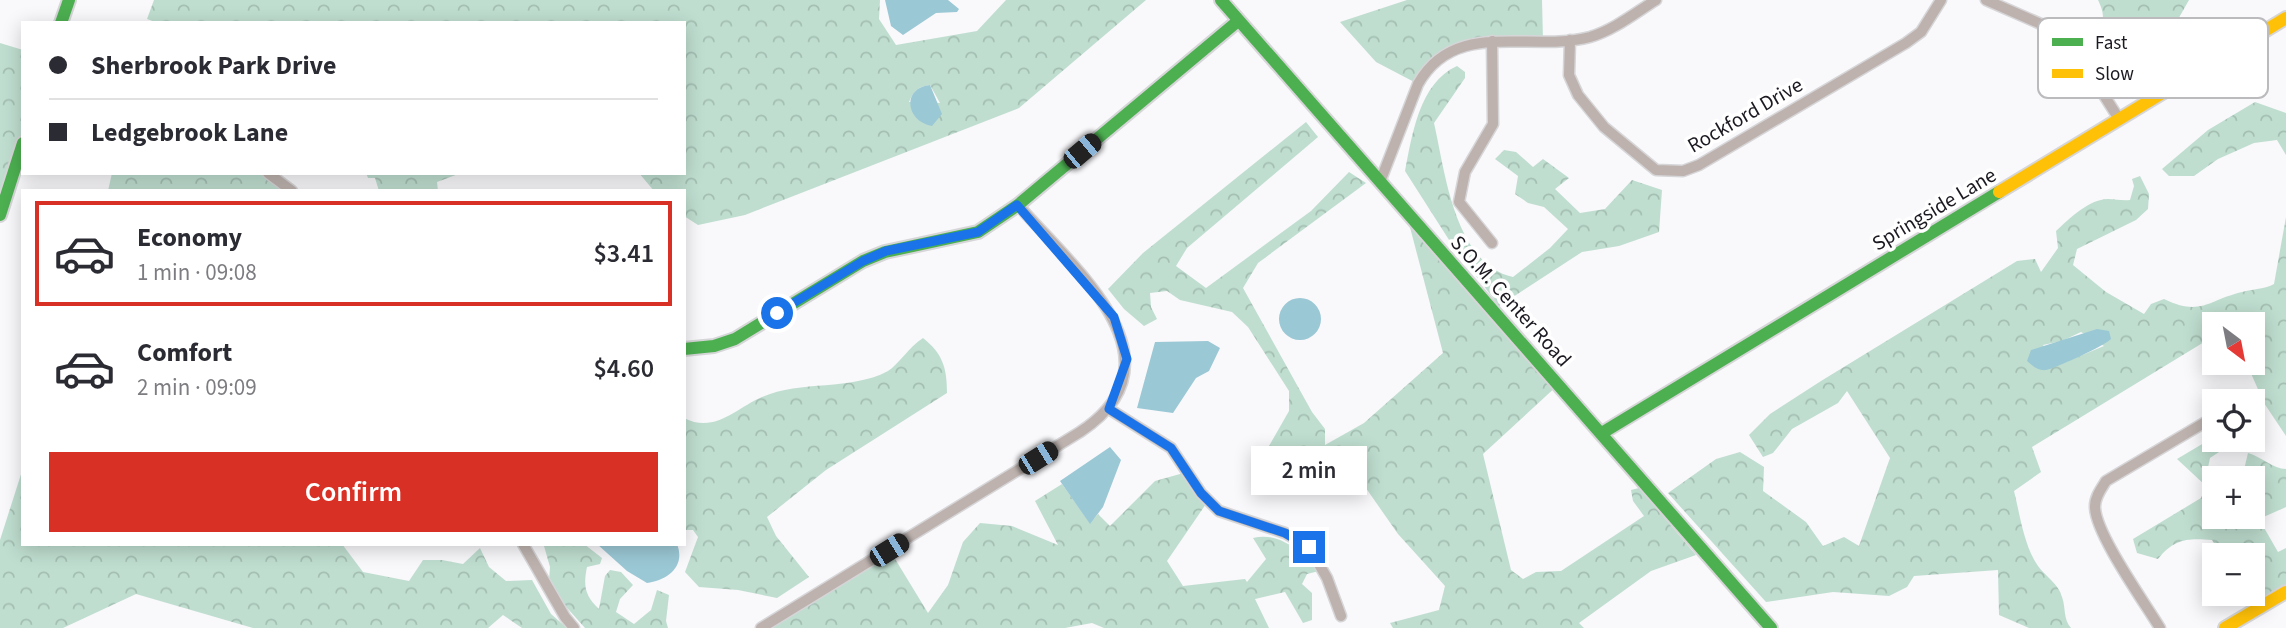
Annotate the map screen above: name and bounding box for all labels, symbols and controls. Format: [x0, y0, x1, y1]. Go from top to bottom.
legend [2038, 18, 2268, 98]
text: Fast [2095, 30, 2128, 57]
text: Sherbrook Park Drive [91, 47, 336, 84]
text: Slow [2095, 61, 2134, 88]
street label: Rockford Drive [1682, 70, 1808, 160]
text: Ledgebrook Lane [91, 114, 288, 151]
car [1060, 129, 1105, 173]
street label: Springside Lane [1866, 160, 2002, 258]
text: Economy [137, 219, 242, 256]
icon: car [53, 222, 116, 285]
street label: S.O.M. Center Road [1444, 229, 1578, 373]
text: $3.41 [593, 235, 654, 272]
text: 1 min · 09:08 [137, 256, 257, 289]
route start [761, 297, 793, 329]
north arrow [2202, 312, 2264, 374]
map controls [2202, 312, 2265, 606]
text: Comfort [137, 334, 232, 371]
icon: car [53, 337, 116, 400]
text: $4.60 [593, 350, 654, 387]
text: 2 min · 09:09 [137, 371, 257, 404]
button: locate [2202, 389, 2265, 452]
car [1015, 438, 1062, 478]
callout: 2 min [1251, 446, 1367, 494]
button: Confirm [49, 452, 658, 532]
text: 2 min [1282, 454, 1336, 487]
button: + [2202, 466, 2265, 529]
car [866, 530, 913, 570]
route end [1293, 531, 1325, 563]
button: − [2202, 543, 2265, 606]

